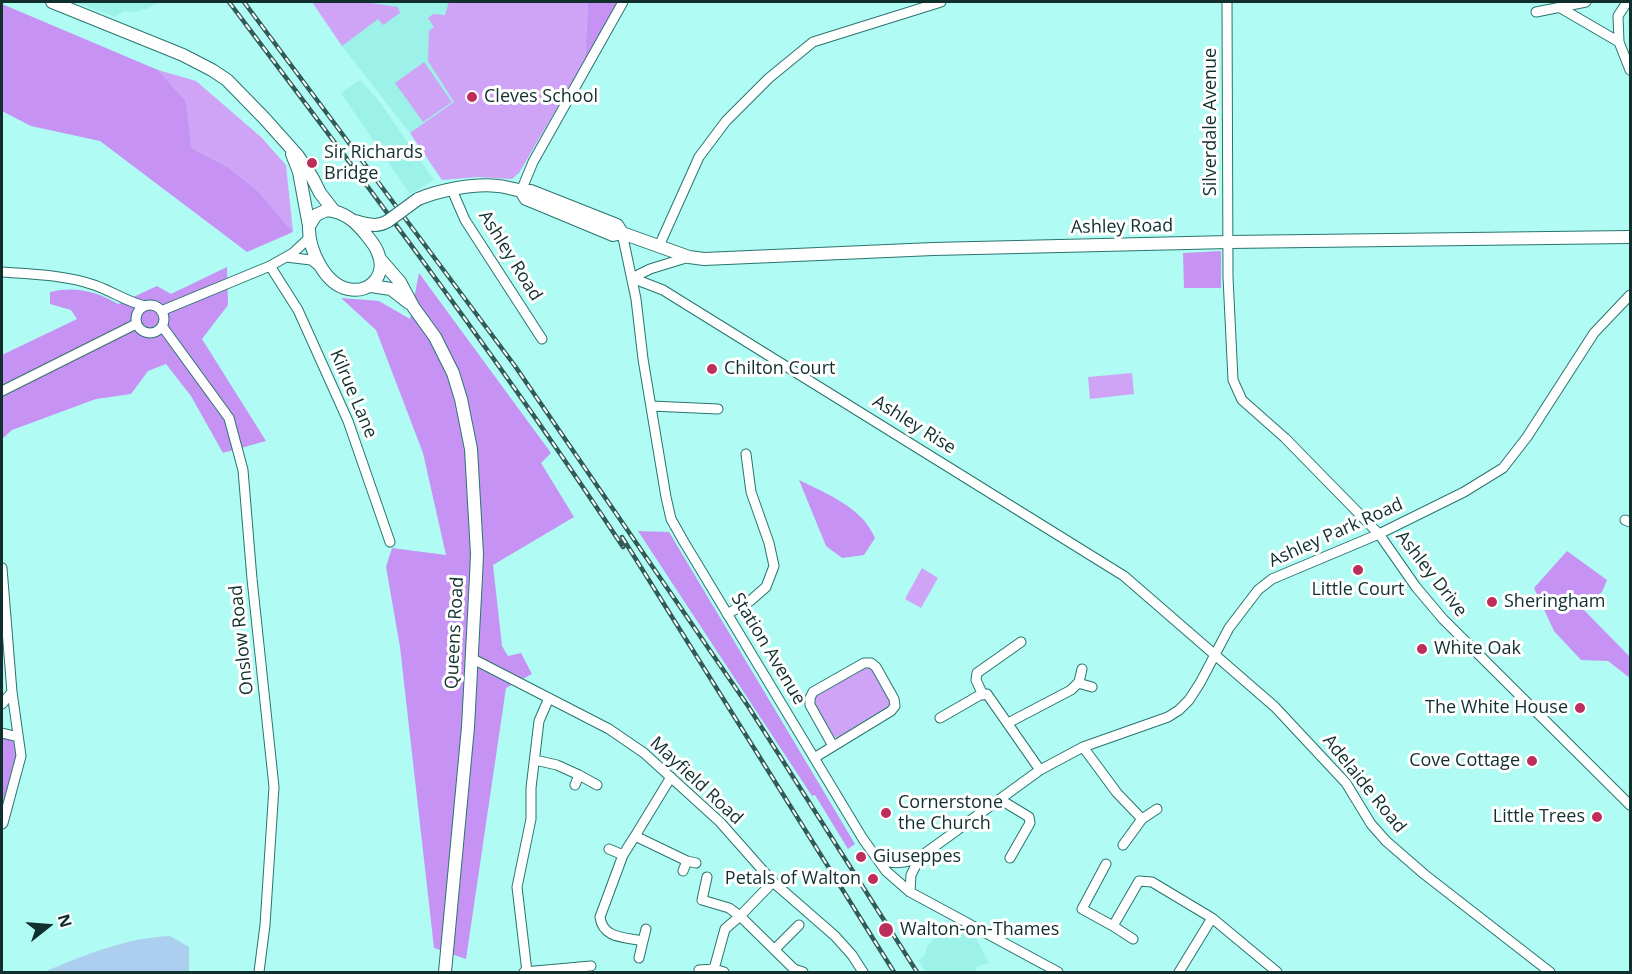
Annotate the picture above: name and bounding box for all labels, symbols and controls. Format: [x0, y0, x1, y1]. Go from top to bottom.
street label: Silverdale Avenue [1200, 48, 1222, 196]
place label: Cleves School [484, 86, 598, 108]
marker: Cleves School [465, 90, 479, 104]
place label: Sir Richards Bridge [324, 142, 423, 184]
marker: Sir Richards Bridge [305, 156, 319, 170]
street label: Ashley Road [474, 207, 546, 305]
street label: Ashley Road [1071, 215, 1173, 239]
street label: Kilrue Lane [325, 347, 381, 441]
place label: Chilton Court [724, 358, 835, 380]
marker: Chilton Court [705, 362, 719, 376]
street label: Ashley Rise [869, 391, 959, 459]
street label: Ashley Park Road [1266, 494, 1406, 572]
street label: Ashley Drive [1391, 527, 1471, 621]
marker: Little Court [1351, 563, 1365, 577]
street label: Queens Road [441, 576, 469, 690]
place label: Little Court [1311, 579, 1405, 601]
street label: Onslow Road [225, 584, 259, 696]
street label: Station Avenue [726, 589, 810, 709]
place label: Sheringham [1504, 591, 1605, 613]
marker: Sheringham [1485, 595, 1499, 609]
place label: White Oak [1434, 638, 1521, 660]
marker: White Oak [1415, 642, 1429, 656]
place label: The White House [1425, 697, 1568, 719]
marker: The White House [1573, 701, 1587, 715]
street label: Adelaide Road [1318, 730, 1410, 838]
street label: Mayfield Road [645, 732, 747, 830]
place label: Cove Cottage [1409, 750, 1520, 772]
marker: Cove Cottage [1525, 754, 1539, 768]
place label: Cornerstone the Church [898, 792, 1003, 834]
marker: Cornerstone the Church [879, 806, 893, 820]
place label: Little Trees [1493, 806, 1585, 828]
marker: Little Trees [1590, 810, 1604, 824]
place label: Giuseppes [873, 846, 961, 868]
marker: Giuseppes [854, 850, 868, 864]
place label: Petals of Walton [725, 868, 861, 890]
marker: Petals of Walton [866, 872, 880, 886]
north arrow [18, 896, 78, 956]
text: N [53, 911, 78, 930]
place label: Walton-on-Thames [900, 919, 1059, 941]
marker: Walton-on-Thames [877, 921, 895, 939]

